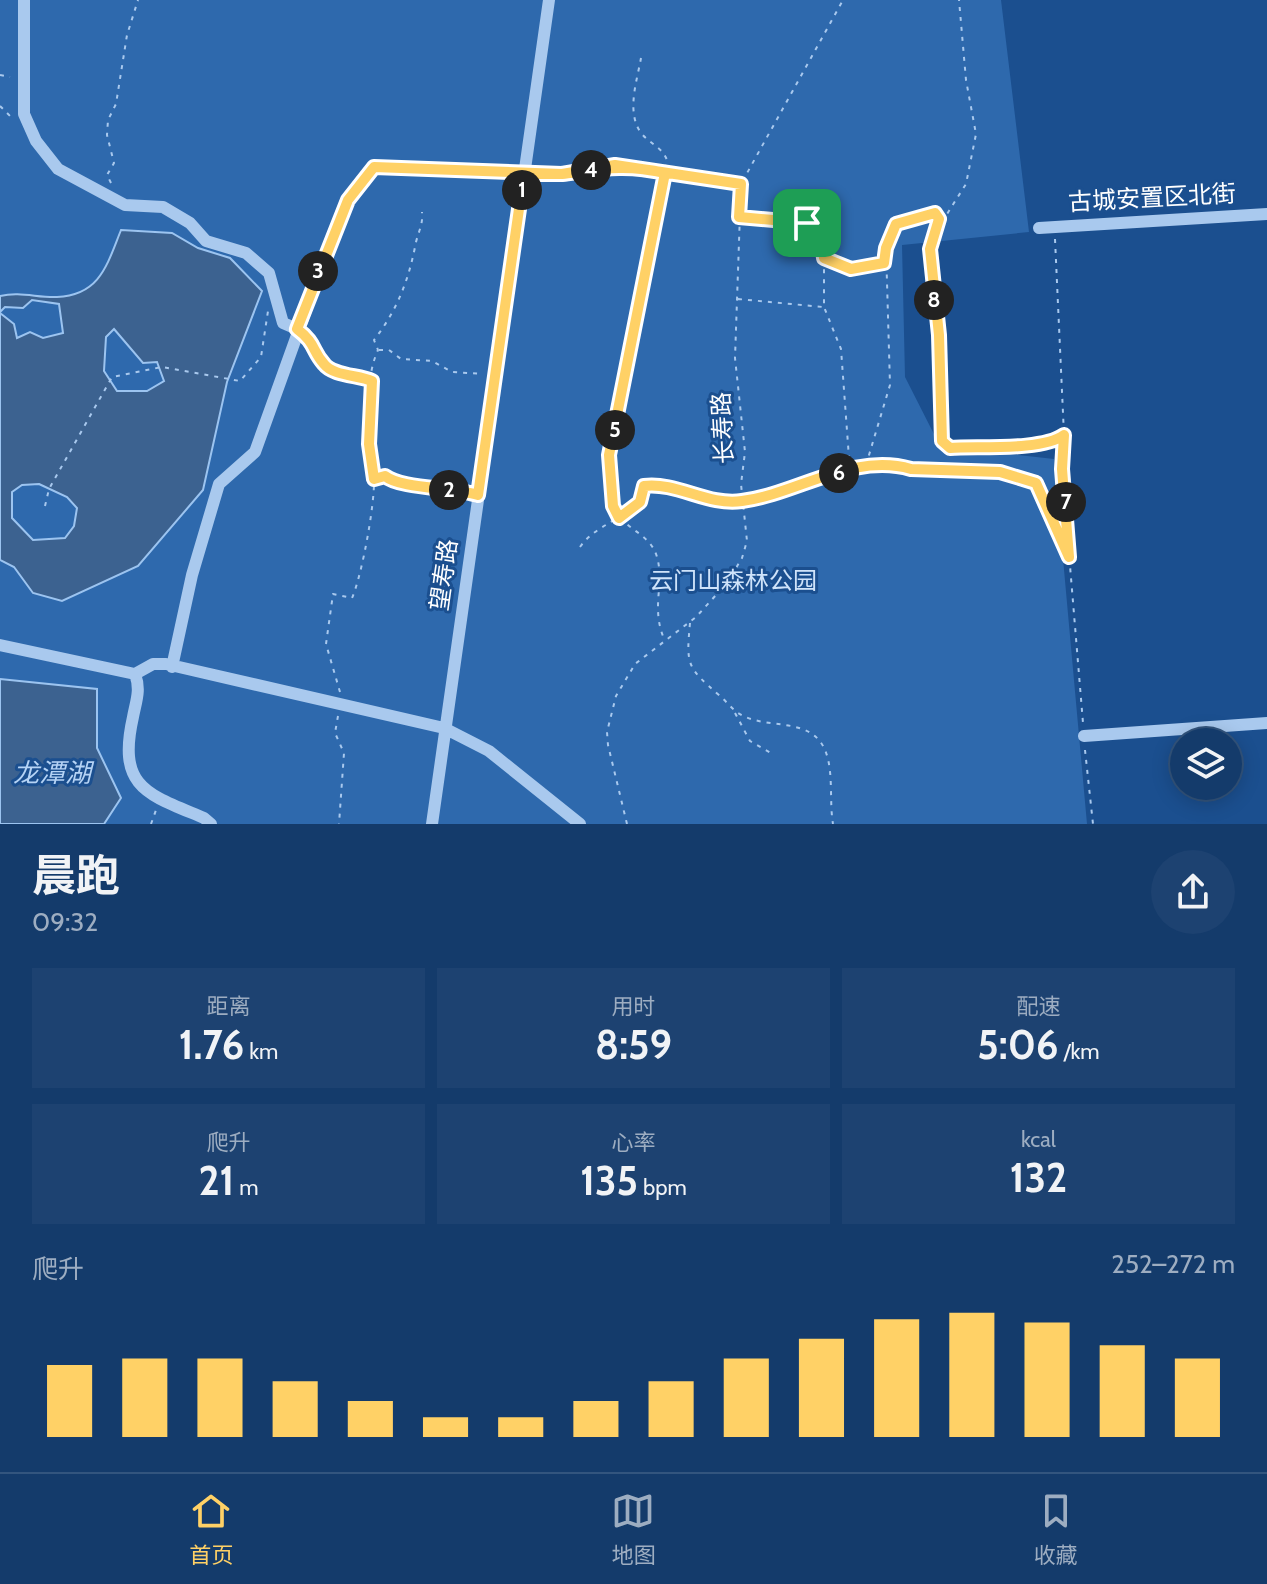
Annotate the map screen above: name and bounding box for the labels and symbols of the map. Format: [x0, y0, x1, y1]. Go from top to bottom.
pin: 4 [571, 150, 611, 190]
pin: 1 [502, 170, 542, 210]
street label: 古城安置区北街 [1067, 179, 1237, 216]
pin [773, 189, 841, 257]
pin: 3 [298, 251, 338, 291]
pin: 8 [914, 280, 954, 320]
street label: 长寿路 [706, 391, 739, 465]
pin: 5 [595, 410, 635, 450]
pin: 6 [819, 453, 859, 493]
pin: 2 [429, 470, 469, 510]
pin: 7 [1046, 482, 1086, 522]
street label: 望寿路 [424, 537, 463, 613]
park label: 云门山森林公园 [649, 566, 817, 595]
water label: 龙潭湖 [13, 757, 95, 789]

